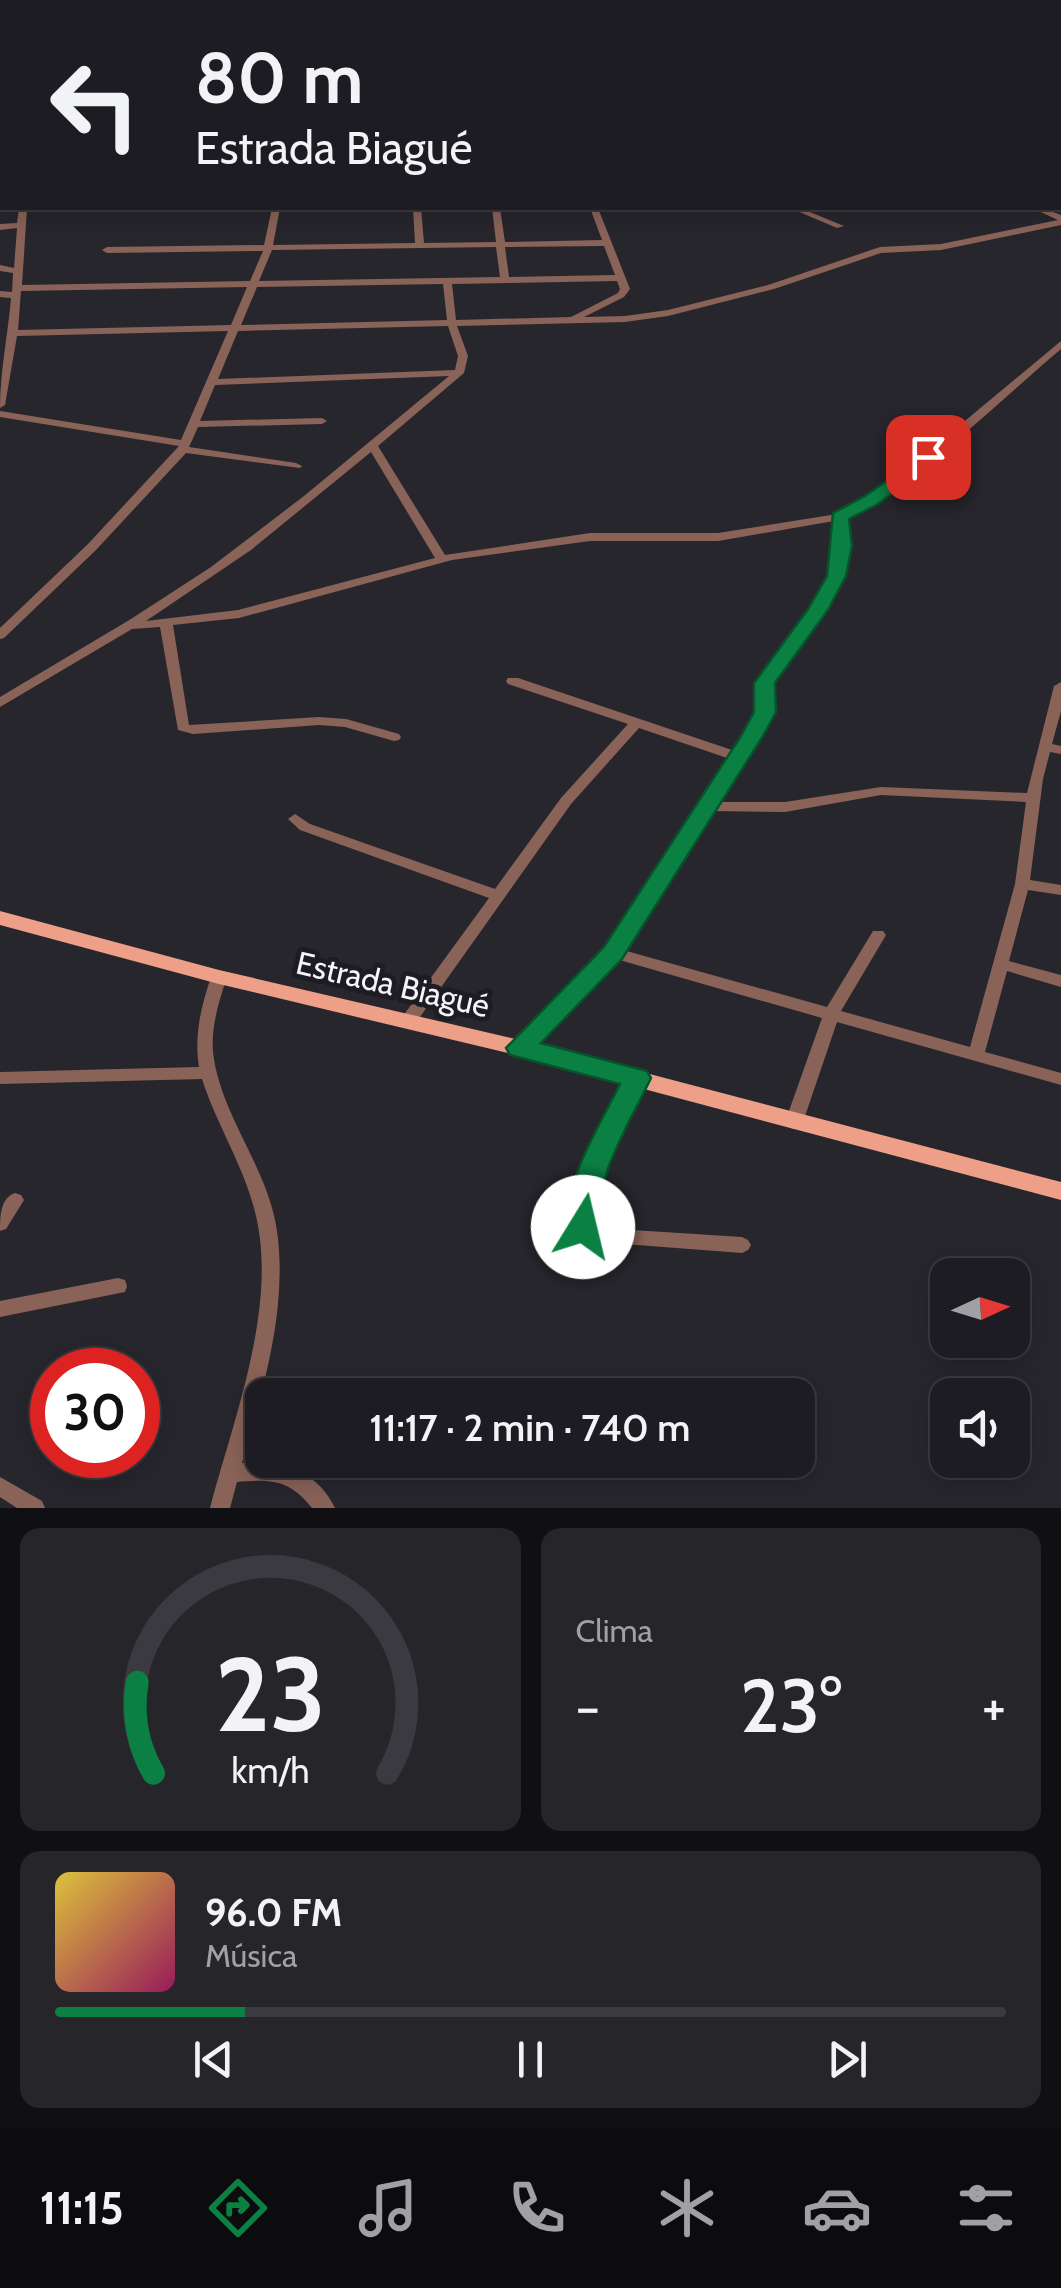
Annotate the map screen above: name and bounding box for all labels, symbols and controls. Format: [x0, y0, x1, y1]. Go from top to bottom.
text: 80 m [195, 35, 363, 121]
icon: left [30, 40, 160, 170]
text: Estrada Biagué [195, 121, 472, 175]
pin [886, 415, 971, 500]
icon: arrive [901, 430, 956, 485]
street label: Estrada Biagué [292, 943, 494, 1025]
position arrow [531, 1175, 635, 1279]
north arrow [930, 1258, 1030, 1358]
map controls [930, 1258, 1030, 1478]
speed limit sign: 30 [30, 1348, 160, 1478]
button: sound [930, 1378, 1030, 1478]
text: 11:17 · 2 min · 740 m [370, 1404, 690, 1451]
text: Clima [576, 1611, 653, 1650]
text: 23 [215, 1631, 326, 1757]
text: 23° [740, 1660, 842, 1751]
text: − [576, 1673, 600, 1740]
text: + [982, 1673, 1006, 1740]
text: km/h [231, 1749, 309, 1792]
text: 96.0 FM [205, 1889, 342, 1936]
text: Música [205, 1936, 297, 1975]
icon: previous [186, 2032, 241, 2087]
icon: pause [503, 2032, 558, 2087]
icon: next [820, 2032, 875, 2087]
icon: directions [203, 2173, 273, 2243]
icon: music [353, 2173, 423, 2243]
icon: phone [502, 2173, 572, 2243]
icon: climate [652, 2173, 722, 2243]
icon: car [802, 2173, 872, 2243]
icon: filters [951, 2173, 1021, 2243]
text: 11:15 [40, 2181, 124, 2235]

